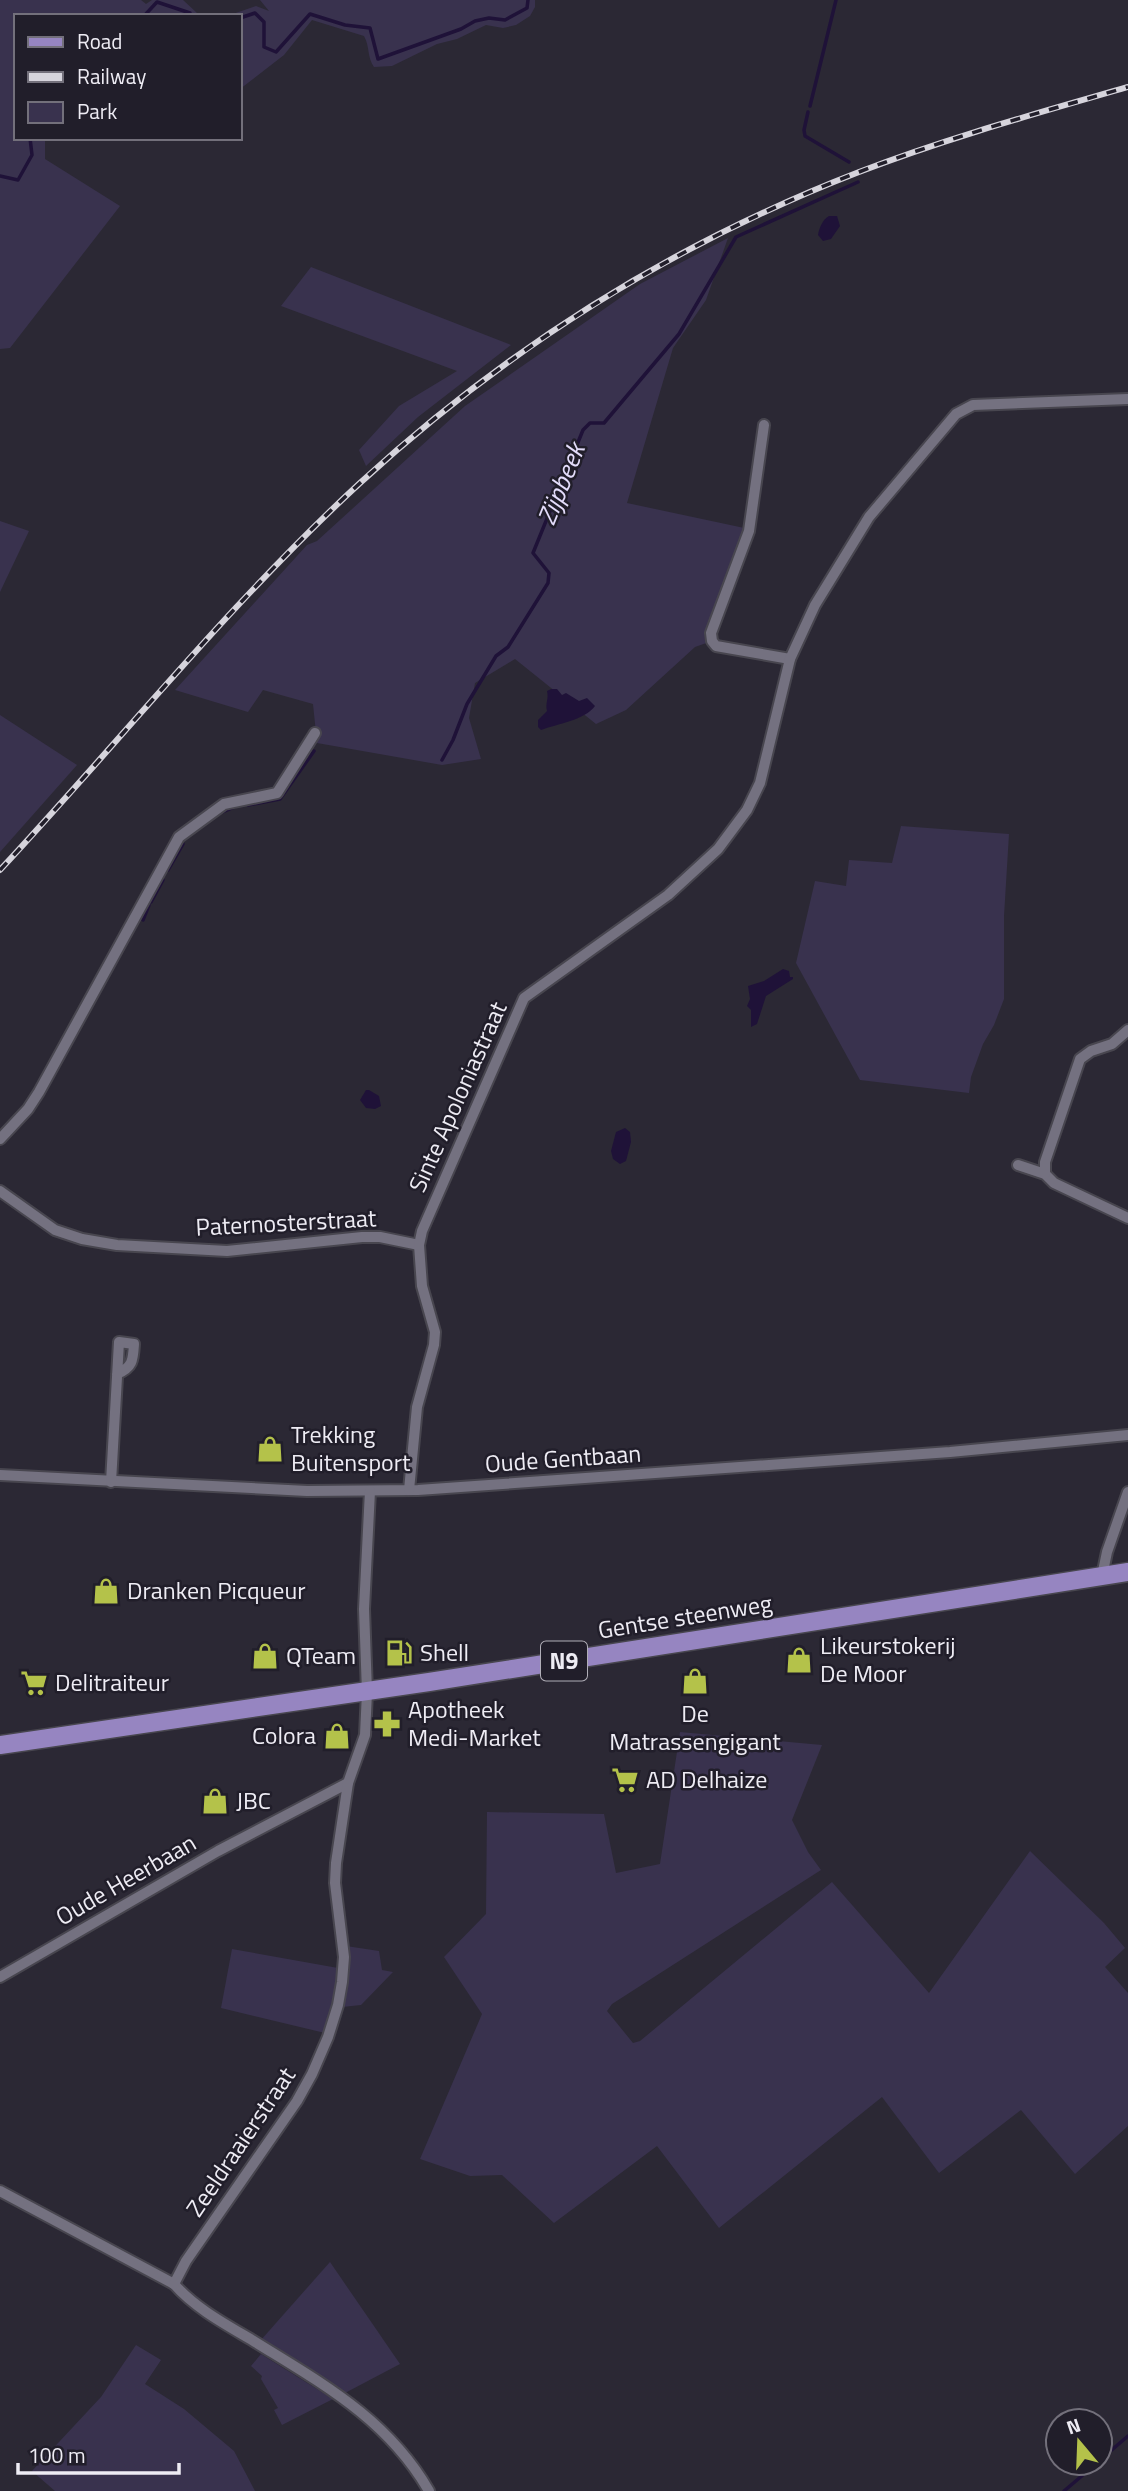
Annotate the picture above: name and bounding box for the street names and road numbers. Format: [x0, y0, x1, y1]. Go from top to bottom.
street label: Sinte Apoloniastraat [399, 995, 516, 1198]
street label: Paternosterstraat [195, 1199, 378, 1245]
street label: Oude Gentbaan [484, 1435, 642, 1481]
street label: Gentse steenweg [595, 1584, 775, 1648]
road number: N9 [541, 1642, 587, 1680]
street label: Oude Heerbaan [49, 1824, 202, 1934]
street label: Zeeldraaierstraat [177, 2059, 304, 2223]

